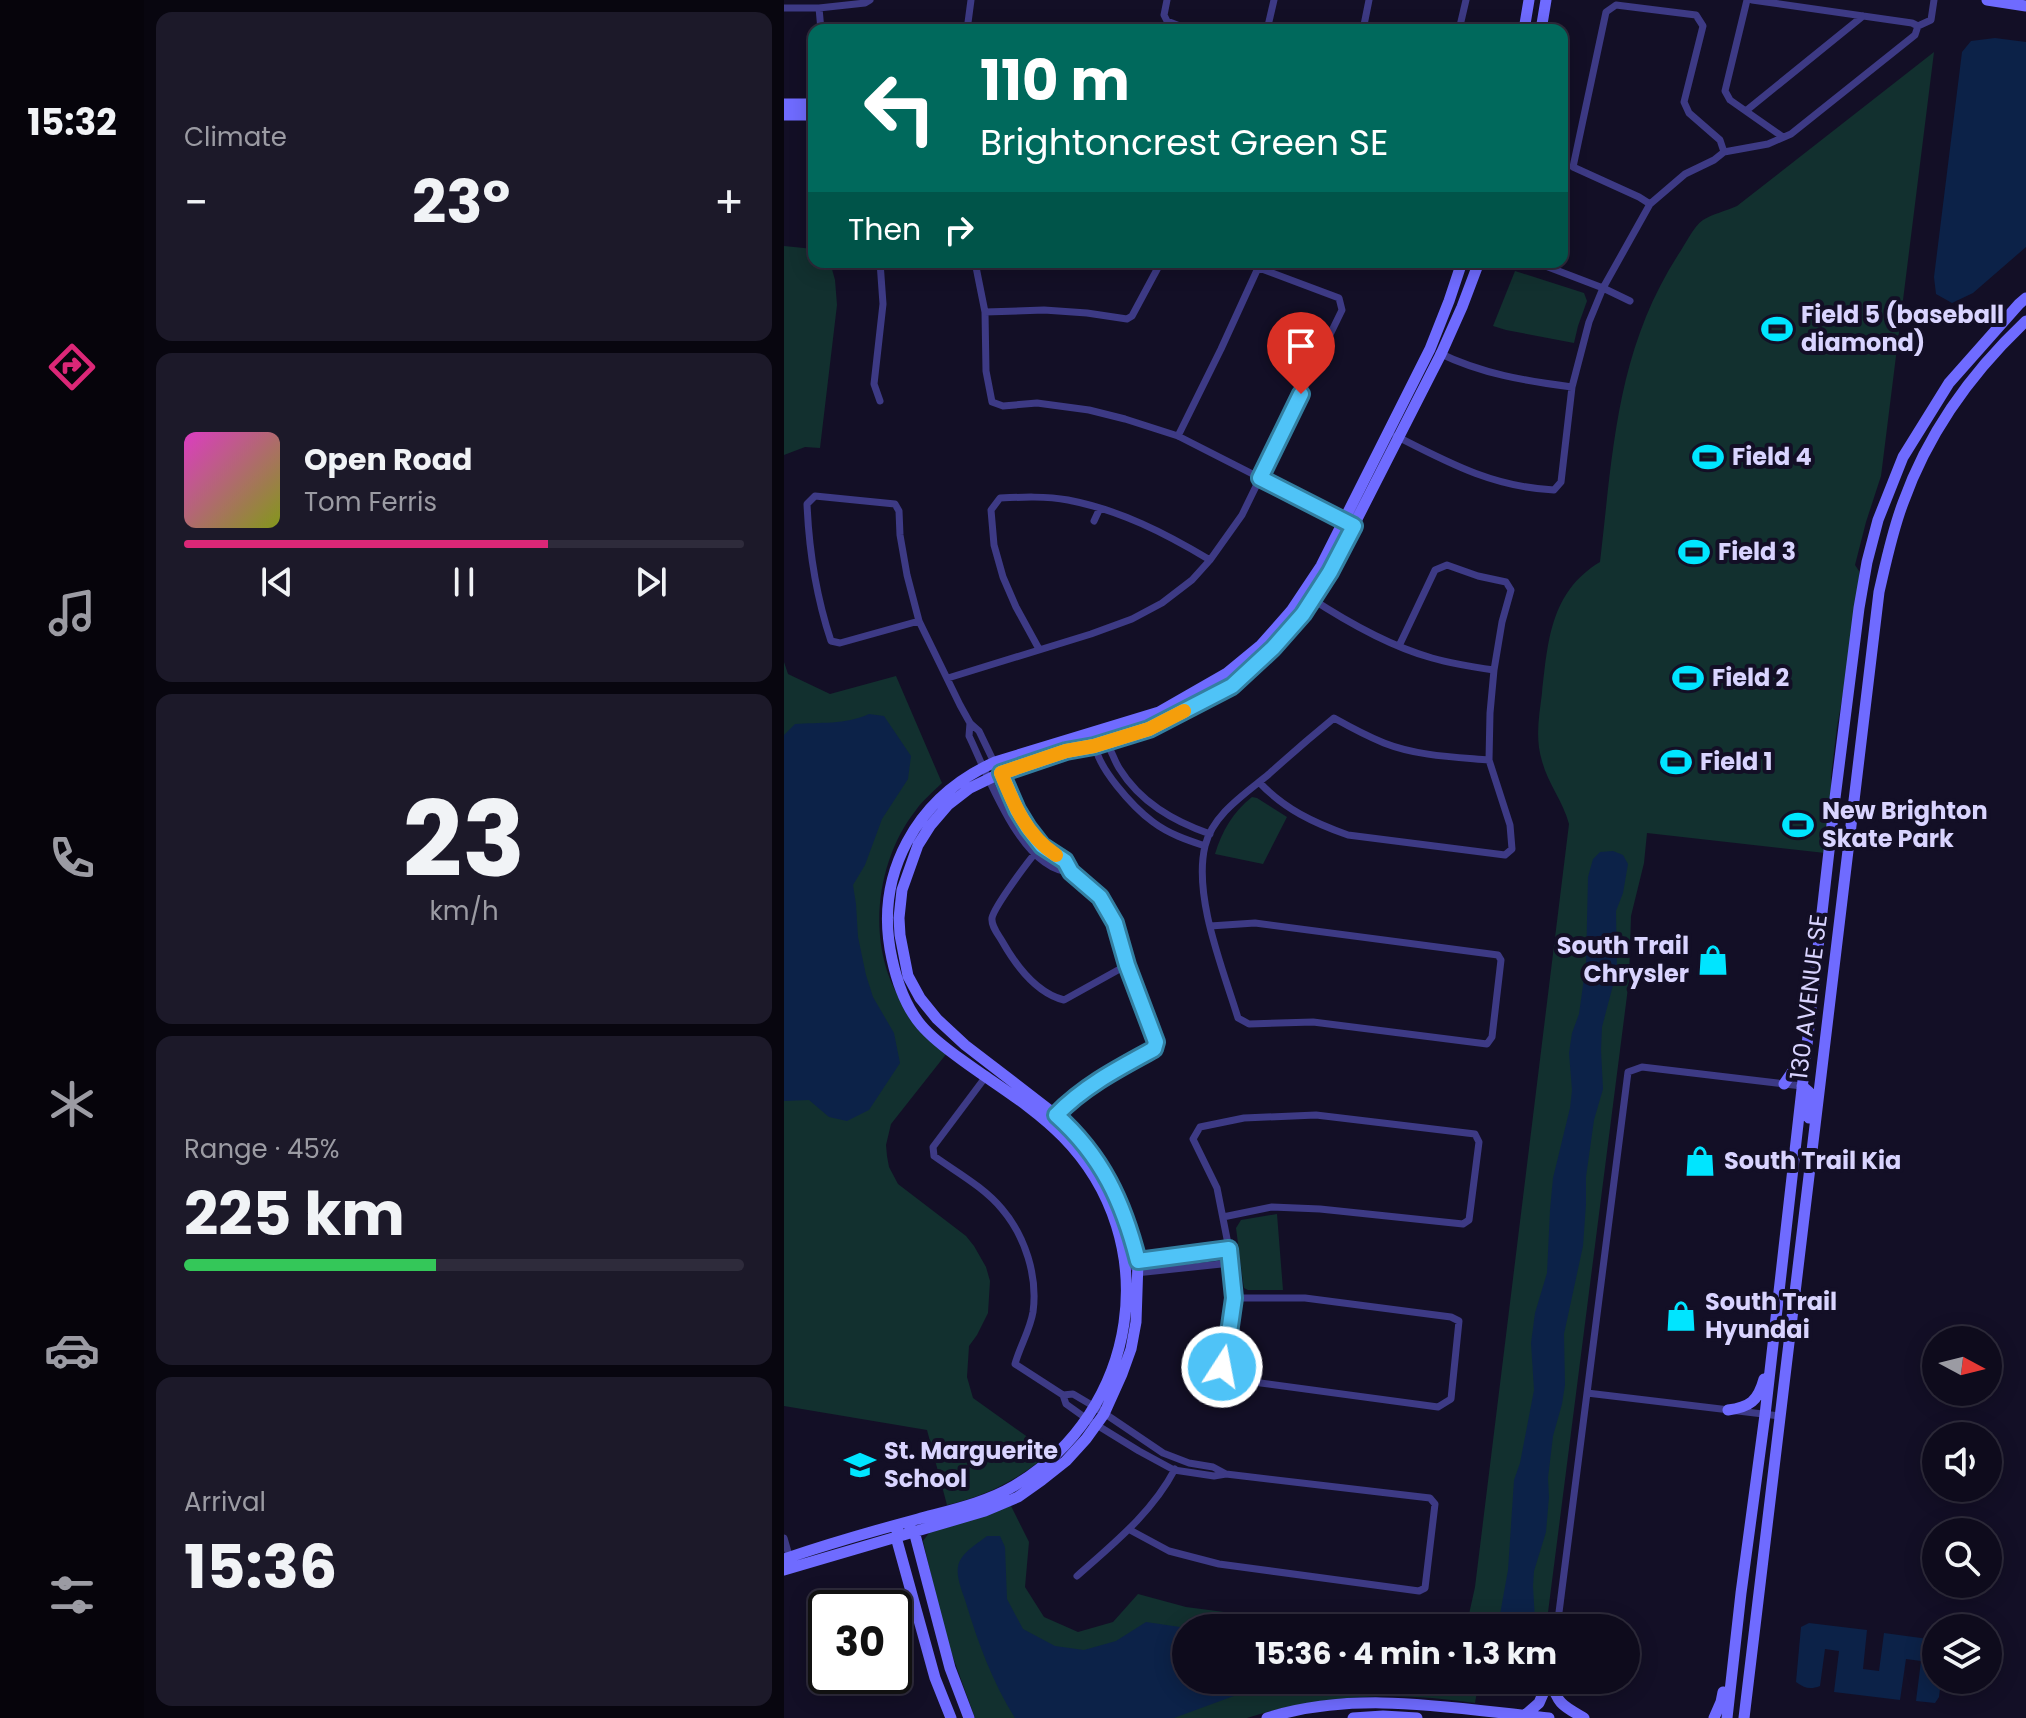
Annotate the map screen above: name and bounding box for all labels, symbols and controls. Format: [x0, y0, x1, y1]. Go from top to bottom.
text: 110 m [980, 41, 1130, 120]
icon: left [848, 56, 952, 160]
text: 15:32 [27, 97, 117, 148]
text: Brightoncrest Green SE [980, 117, 1388, 168]
text: Climate [184, 119, 287, 155]
text: 23° [412, 160, 510, 244]
text: − [184, 172, 208, 233]
text: + [714, 172, 744, 233]
text: Then [848, 208, 921, 251]
icon: right [937, 208, 981, 252]
place label: Field 5 (baseball diamond) [1801, 298, 2004, 359]
pin [1267, 312, 1335, 394]
sports icon: Field 5 (baseball diamond) [1760, 312, 1794, 346]
icon: arrive [1279, 324, 1323, 368]
icon: directions [44, 339, 100, 395]
text: Open Road [304, 438, 472, 481]
sports icon: Field 4 [1691, 440, 1725, 474]
place label: Field 4 [1732, 440, 1812, 473]
text: Tom Ferris [304, 484, 437, 520]
sports icon: Field 3 [1677, 535, 1711, 569]
place label: Field 3 [1718, 535, 1796, 568]
icon: previous [255, 560, 299, 604]
icon: pause [442, 560, 486, 604]
icon: next [629, 560, 673, 604]
icon: music [44, 585, 100, 641]
sports icon: Field 2 [1671, 661, 1705, 695]
place label: Field 2 [1712, 661, 1789, 694]
sports icon: Field 1 [1659, 745, 1693, 779]
place label: Field 1 [1700, 745, 1772, 778]
text: 23 [403, 767, 525, 912]
place label: New Brighton Skate Park [1822, 794, 1988, 855]
sports icon: New Brighton Skate Park [1781, 808, 1815, 842]
icon: phone [44, 830, 100, 886]
text: km/h [429, 893, 499, 929]
street label: 130 AVENUE SE [1782, 912, 1835, 1081]
place label: South Trail Chrysler [1557, 929, 1689, 990]
shop icon: South Trail Chrysler [1696, 943, 1730, 977]
icon: climate [44, 1076, 100, 1132]
text: Range · 45% [184, 1131, 340, 1167]
shop icon: South Trail Kia [1683, 1144, 1717, 1178]
place label: South Trail Kia [1724, 1144, 1901, 1177]
text: 225 km [184, 1172, 405, 1256]
place label: South Trail Hyundai [1705, 1285, 1837, 1346]
shop icon: South Trail Hyundai [1664, 1299, 1698, 1333]
icon: car [44, 1322, 100, 1378]
position arrow [1180, 1325, 1264, 1409]
north arrow [1922, 1326, 2002, 1406]
map controls [1922, 1326, 2002, 1694]
button: sound [1922, 1422, 2002, 1502]
place label: St. Marguerite School [884, 1434, 1058, 1495]
school or university icon: St. Marguerite School [843, 1448, 877, 1482]
text: Arrival [184, 1484, 266, 1520]
button: search [1922, 1518, 2002, 1598]
text: 15:36 [184, 1525, 337, 1609]
icon: filters [44, 1567, 100, 1623]
speed limit sign: 30 [808, 1590, 912, 1694]
button: layers [1922, 1614, 2002, 1694]
text: 15:36 · 4 min · 1.3 km [1255, 1632, 1557, 1675]

